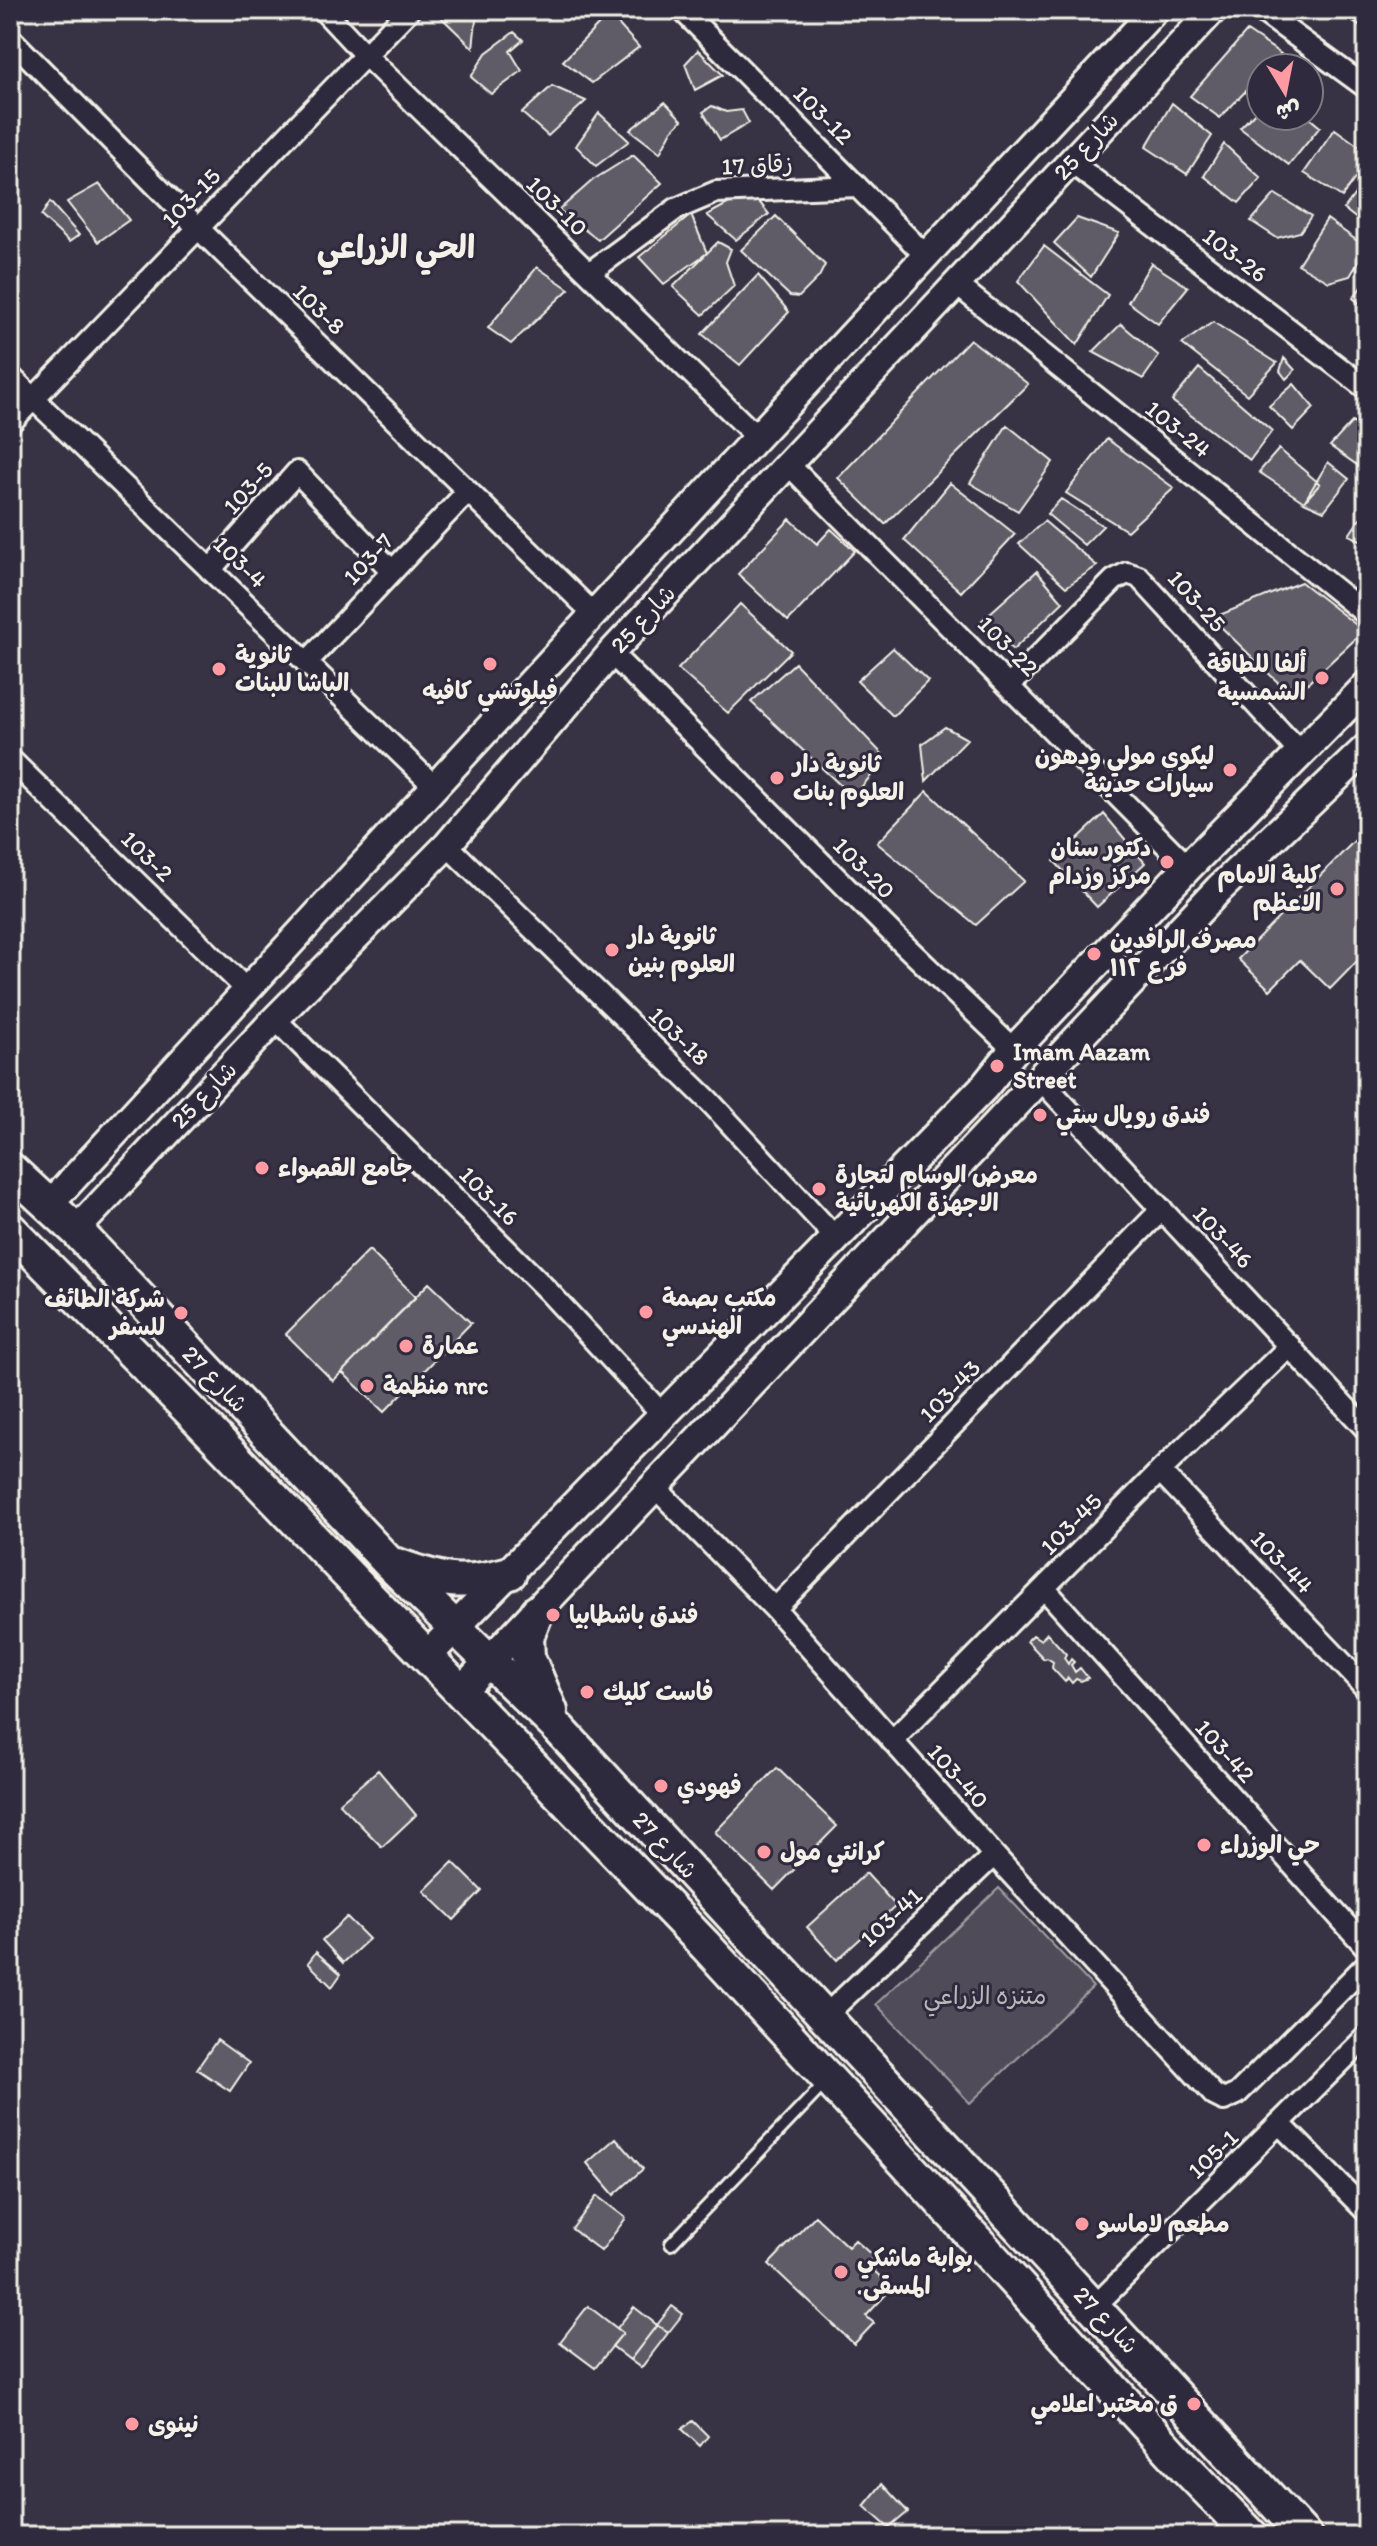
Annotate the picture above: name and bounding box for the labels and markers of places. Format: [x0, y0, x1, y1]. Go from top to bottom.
place label: ثانوية الباشا للبنات [235, 640, 349, 697]
place label: ألفا للطاقة الشمسية [1207, 649, 1307, 706]
marker: فيلوتشي كافيه [481, 655, 499, 673]
marker: ثانوية الباشا للبنات [210, 660, 228, 678]
marker: ألفا للطاقة الشمسية [1313, 669, 1331, 687]
place label: فيلوتشي كافيه [422, 676, 558, 712]
place label: ليكوي مولي ودهون سيارات حديثة [1035, 741, 1214, 798]
place label: ثانوية دار العلوم بنات [791, 749, 904, 810]
marker: ليكوي مولي ودهون سيارات حديثة [1221, 761, 1239, 779]
marker: ثانوية دار العلوم بنات [768, 769, 786, 787]
place label: دكتور سنان مركز وزدام [1049, 833, 1151, 894]
marker: دكتور سنان مركز وزدام [1158, 853, 1176, 871]
place label: كلية الامام الاعظم [1217, 860, 1321, 921]
marker: كلية الامام الاعظم [1328, 880, 1346, 898]
place label: ثانوية دار العلوم بنين [626, 921, 735, 982]
place label: مصرف الرافدين فرع ١١٢ [1110, 925, 1257, 984]
marker: ثانوية دار العلوم بنين [603, 941, 621, 959]
marker: مصرف الرافدين فرع ١١٢ [1085, 945, 1103, 963]
place label: Imam Aazam Street [1013, 1037, 1151, 1094]
marker: Imam Aazam Street [988, 1057, 1006, 1075]
place label: فندق رويال ستي [1056, 1100, 1210, 1136]
marker: فندق رويال ستي [1031, 1106, 1049, 1124]
place label: جامع القصواء [278, 1153, 412, 1185]
marker: جامع القصواء [253, 1159, 271, 1177]
place label: معرض الوسام لتجارة الاجهزة الكهربائية [835, 1160, 1038, 1217]
marker: معرض الوسام لتجارة الاجهزة الكهربائية [810, 1180, 828, 1198]
place label: مكتب بصمة الهندسي [662, 1283, 777, 1347]
place label: شركة الطائف للسفر [44, 1284, 165, 1341]
marker: مكتب بصمة الهندسي [637, 1303, 655, 1321]
marker: شركة الطائف للسفر [172, 1304, 190, 1322]
place label: عمارة [422, 1331, 480, 1360]
marker: عمارة [397, 1337, 415, 1355]
place label: منظمة nrc [383, 1371, 488, 1400]
marker: منظمة nrc [358, 1377, 376, 1395]
place label: فندق باشطابيا [569, 1600, 698, 1629]
marker: فندق باشطابيا [544, 1606, 562, 1624]
place label: فاست كليك [603, 1677, 713, 1706]
marker: فاست كليك [578, 1683, 596, 1701]
place label: فهودي [677, 1771, 742, 1804]
marker: فهودي [652, 1777, 670, 1795]
place label: حي الوزراء [1220, 1830, 1320, 1866]
marker: حي الوزراء [1195, 1836, 1213, 1854]
place label: كرانتي مول [780, 1837, 885, 1873]
marker: كرانتي مول [755, 1843, 773, 1861]
place label: مطعم لاماسو [1096, 2209, 1230, 2242]
marker: مطعم لاماسو [1073, 2215, 1091, 2233]
place label: بوابة ماشكي .المسقى [857, 2243, 973, 2301]
marker: بوابة ماشكي .المسقى [832, 2263, 850, 2281]
place label: ق مختبر اعلامي [1030, 2389, 1178, 2425]
marker: ق مختبر اعلامي [1185, 2395, 1203, 2413]
place label: نينوى [148, 2409, 199, 2440]
marker: نينوى [123, 2415, 141, 2433]

